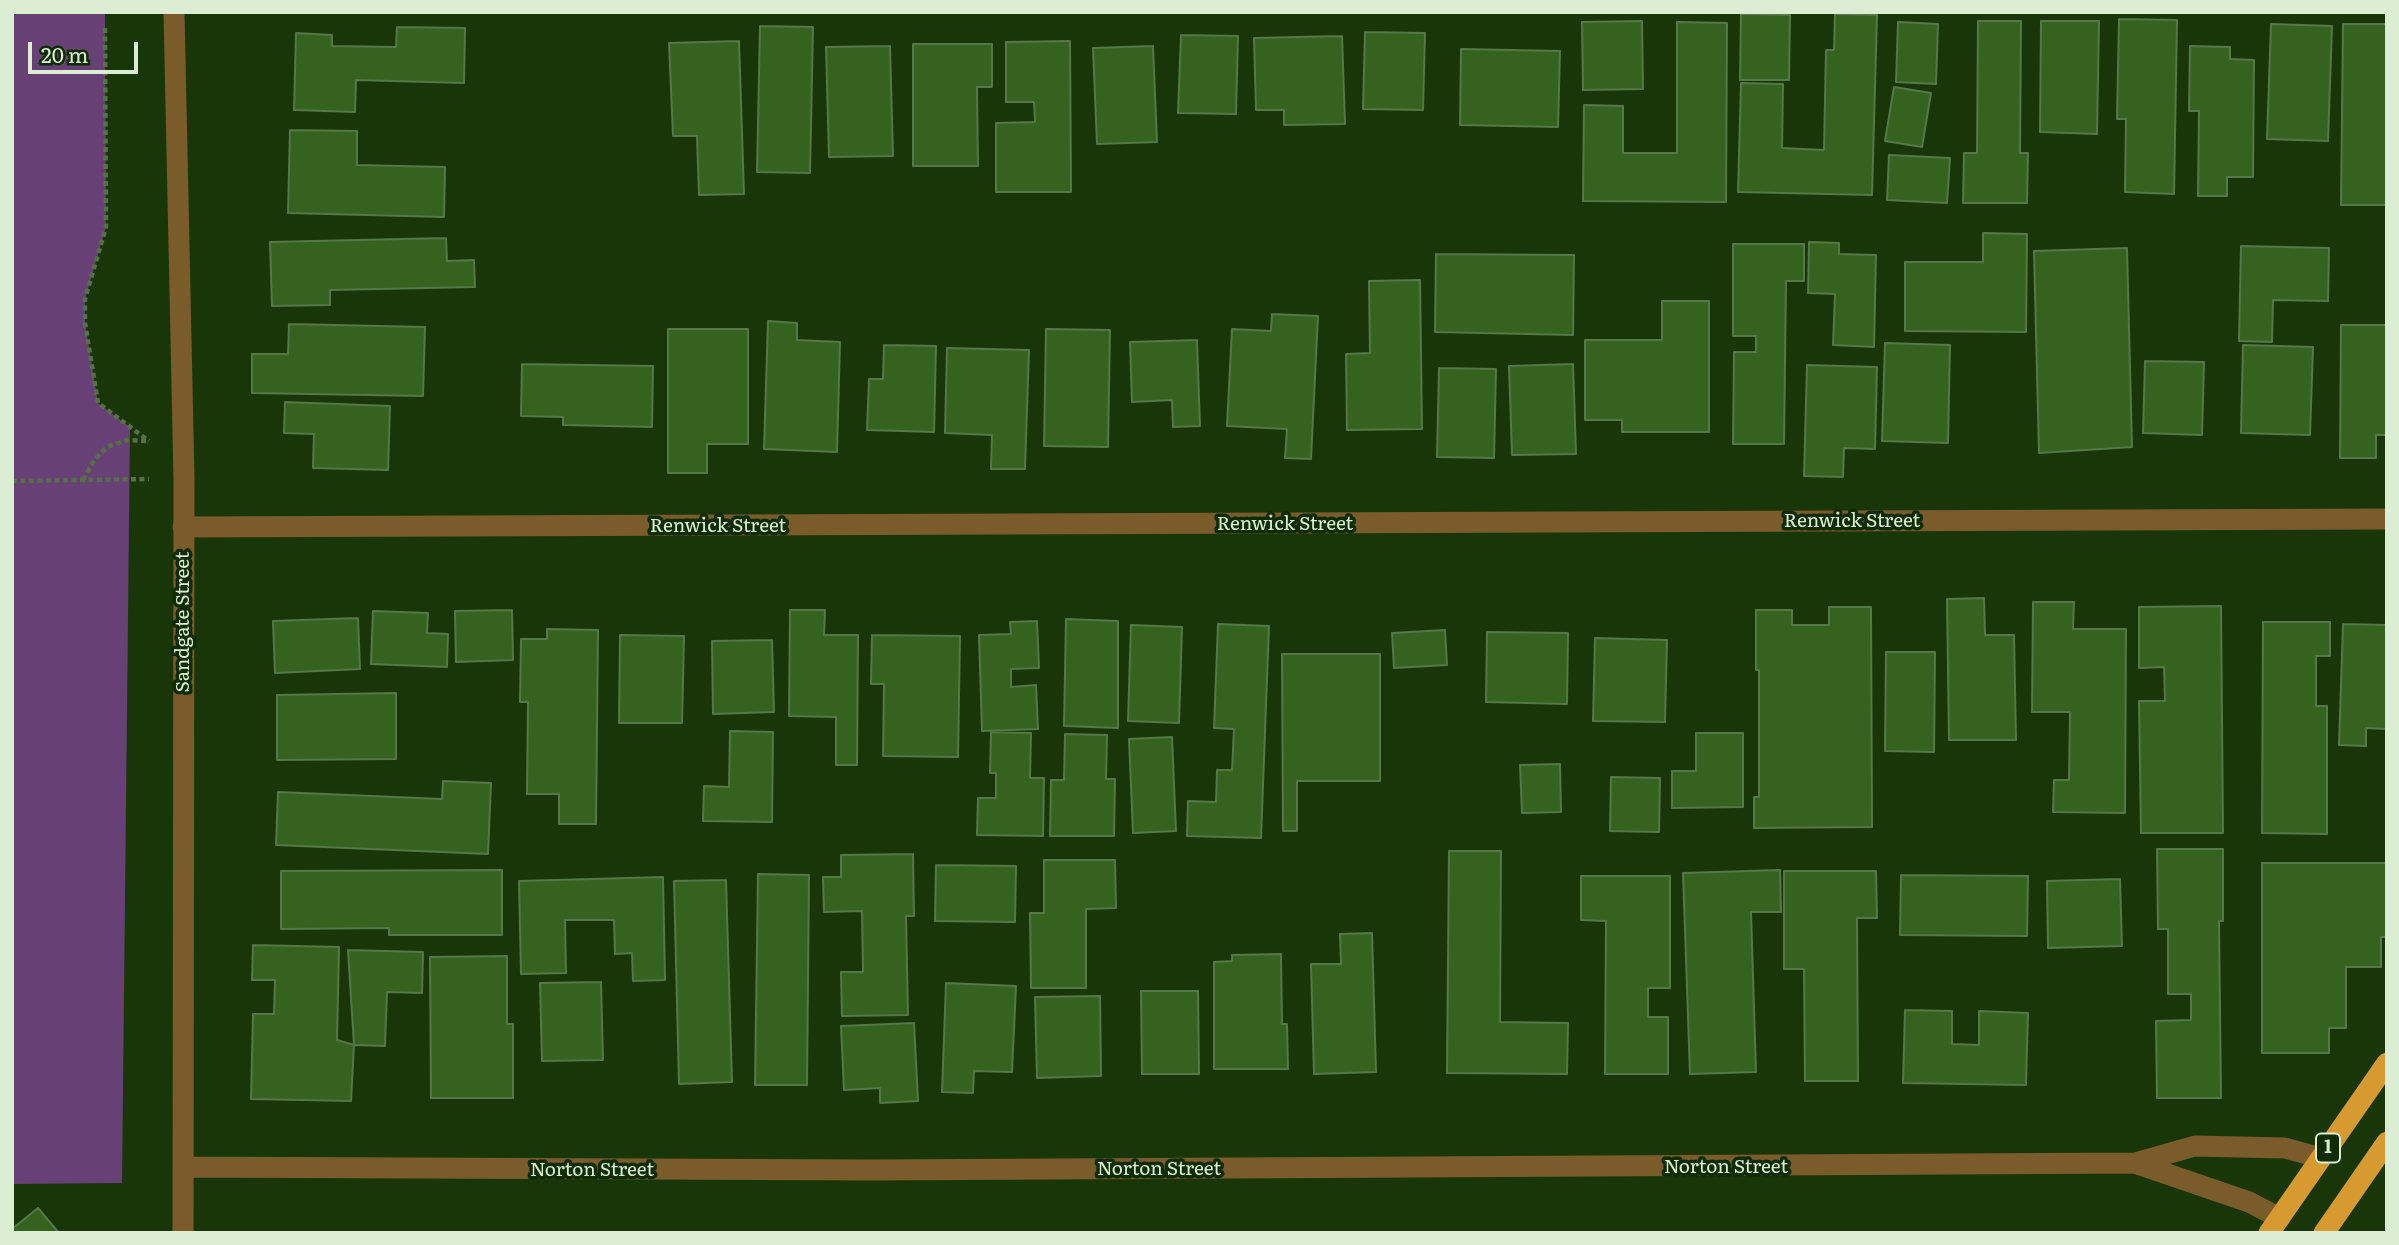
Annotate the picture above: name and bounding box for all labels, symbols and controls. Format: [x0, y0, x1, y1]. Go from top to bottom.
scale bar [32, 28, 142, 72]
text: 20 m [41, 38, 88, 69]
street label: Renwick Street [1784, 510, 1920, 532]
street label: Renwick Street [1217, 513, 1353, 535]
street label: Renwick Street [650, 515, 786, 537]
street label: Sandgate Street [172, 552, 194, 692]
road number: 1 [2316, 1134, 2340, 1162]
street label: Norton Street [1664, 1156, 1788, 1178]
street label: Norton Street [1097, 1158, 1221, 1180]
street label: Norton Street [530, 1159, 654, 1181]

